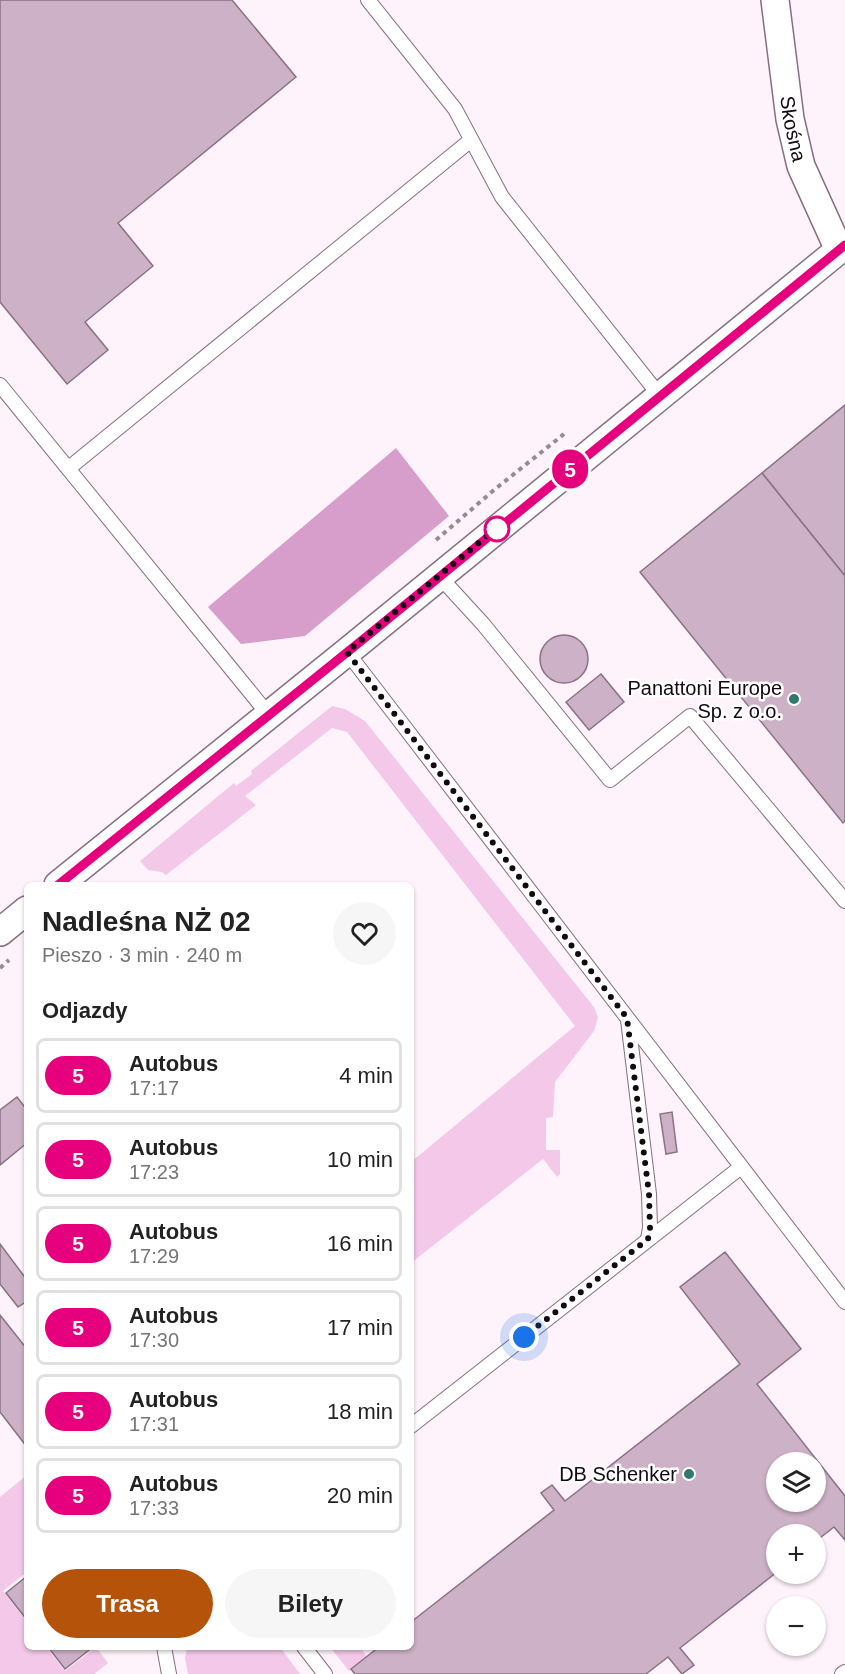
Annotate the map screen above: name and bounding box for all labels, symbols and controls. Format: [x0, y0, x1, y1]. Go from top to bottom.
street label: Skośna [776, 95, 811, 165]
line badge: 5 [550, 450, 590, 488]
text: 5 [564, 458, 576, 481]
unlabelled marker [484, 516, 510, 542]
place label: Panattoni Europe Sp. z o.o. [627, 677, 782, 722]
marker: Panattoni Europe Sp. z o.o. [787, 692, 801, 706]
button: heart [333, 902, 396, 965]
text: Nadleśna NŻ 02 [42, 906, 251, 937]
text: Pieszo · 3 min · 240 m [42, 944, 242, 966]
text: Odjazdy [42, 998, 128, 1023]
text: Autobus [129, 1051, 218, 1076]
text: 4 min [339, 1063, 393, 1088]
text: 5 [72, 1064, 84, 1087]
text: 17:17 [129, 1077, 179, 1099]
text: Autobus [129, 1135, 218, 1160]
text: 10 min [327, 1147, 393, 1172]
text: 5 [72, 1148, 84, 1171]
text: 17:23 [129, 1161, 179, 1183]
text: Autobus [129, 1219, 218, 1244]
text: 16 min [327, 1231, 393, 1256]
text: 5 [72, 1232, 84, 1255]
text: 17:29 [129, 1245, 179, 1267]
text: Autobus [129, 1303, 218, 1328]
text: 17 min [327, 1315, 393, 1340]
text: 5 [72, 1316, 84, 1339]
your location [509, 1322, 539, 1352]
text: 17:30 [129, 1329, 179, 1351]
text: Autobus [129, 1387, 218, 1412]
text: 18 min [327, 1399, 393, 1424]
text: 5 [72, 1400, 84, 1423]
text: 17:31 [129, 1413, 179, 1435]
map controls [766, 1452, 826, 1656]
button: layers [766, 1452, 826, 1512]
place label: DB Schenker [559, 1463, 677, 1485]
marker: DB Schenker [682, 1467, 696, 1481]
text: Autobus [129, 1471, 218, 1496]
text: 20 min [327, 1483, 393, 1508]
text: 5 [72, 1484, 84, 1507]
text: 17:33 [129, 1497, 179, 1519]
button: + [766, 1524, 826, 1584]
button: Trasa [42, 1569, 213, 1638]
button: Bilety [225, 1569, 396, 1638]
button: − [766, 1596, 826, 1656]

